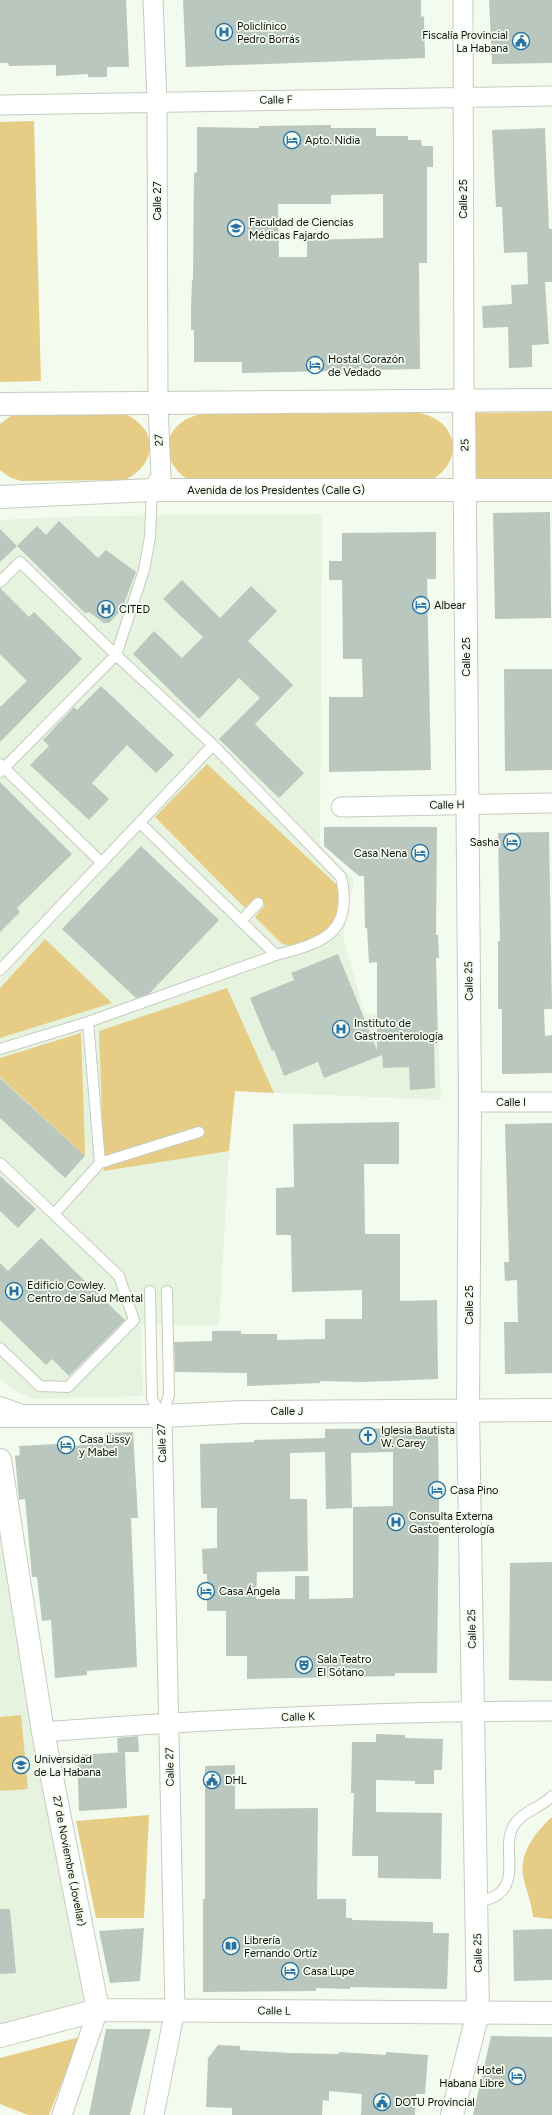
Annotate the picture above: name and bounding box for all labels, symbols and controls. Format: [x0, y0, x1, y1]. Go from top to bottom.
place label: Policlínico Pedro Borrás [237, 20, 300, 46]
hospital icon: Policlínico Pedro Borrás [214, 22, 234, 42]
place label: Fiscalía Provincial La Habana [422, 29, 508, 55]
public building icon: Fiscalía Provincial La Habana [511, 31, 531, 51]
street label: Calle F [259, 93, 293, 107]
hotel icon: Apto. Nidia [282, 130, 302, 150]
place label: Apto. Nidia [305, 134, 360, 147]
street label: Calle 25 [457, 179, 470, 219]
street label: Calle 27 [151, 181, 164, 221]
place label: Faculdad de Ciencias Médicas Fajardo [249, 216, 353, 242]
school or university icon: Faculdad de Ciencias Médicas Fajardo [226, 218, 246, 238]
place label: Hostal Corazón de Vedado [328, 353, 404, 379]
hotel icon: Hostal Corazón de Vedado [305, 355, 325, 375]
street label: 27 [152, 434, 166, 446]
street label: 25 [458, 439, 472, 451]
street label: Avenida de los Presidentes (Calle G) [187, 484, 365, 497]
hotel icon: Albear [411, 595, 431, 615]
hospital icon: CITED [96, 599, 116, 619]
place label: Albear [434, 599, 466, 612]
place label: CITED [119, 603, 150, 616]
street label: Calle 25 [460, 637, 473, 677]
street label: Calle H [429, 798, 465, 812]
hotel icon: Sasha [502, 832, 522, 852]
place label: Sasha [470, 836, 499, 849]
hotel icon: Casa Nena [410, 843, 430, 863]
place label: Casa Nena [354, 847, 407, 860]
street label: Calle 25 [462, 961, 476, 1001]
place label: Instituto de Gastroenterología [354, 1017, 443, 1043]
hospital icon: Instituto de Gastroenterología [331, 1019, 351, 1039]
street label: Calle I [496, 1096, 526, 1109]
place label: Edificio Cowley. Centro de Salud Mental [27, 1279, 143, 1305]
hospital icon: Edificio Cowley. Centro de Salud Mental [4, 1281, 24, 1301]
street label: Calle 25 [463, 1285, 476, 1325]
street label: Calle J [271, 1405, 303, 1418]
street label: Calle 27 [155, 1423, 169, 1463]
place label: Iglesia Bautista W. Carey [381, 1424, 455, 1450]
church icon: Iglesia Bautista W. Carey [358, 1426, 378, 1446]
place label: Casa Lissy y Mabel [79, 1433, 131, 1459]
hotel icon: Casa Lissy y Mabel [56, 1435, 76, 1455]
hotel icon: Casa Pino [427, 1480, 447, 1500]
place label: Casa Pino [450, 1484, 498, 1497]
place label: Consulta Externa Gastoenterología [409, 1510, 494, 1536]
hospital icon: Consulta Externa Gastoenterología [386, 1512, 406, 1532]
hotel icon: Casa Ángela [196, 1581, 216, 1601]
place label: Casa Ángela [219, 1585, 280, 1598]
street label: Calle 25 [465, 1609, 479, 1649]
place label: Sala Teatro El Sótano [317, 1653, 371, 1679]
theatre icon: Sala Teatro El Sótano [294, 1655, 314, 1675]
street label: Calle K [281, 1710, 315, 1724]
street label: Calle 27 [163, 1747, 177, 1787]
place label: Universidad de La Habana [34, 1753, 101, 1779]
school or university icon: Universidad de La Habana [11, 1755, 31, 1775]
public building icon: DHL [202, 1770, 222, 1790]
place label: DHL [225, 1774, 247, 1787]
street label: 27 de Noviembre (Jovellar) [50, 1795, 88, 1927]
street label: Calle 25 [471, 1933, 485, 1973]
place label: Librería Fernando Ortíz [244, 1934, 317, 1960]
library icon: Librería Fernando Ortíz [221, 1936, 241, 1956]
hotel icon: Casa Lupe [280, 1961, 300, 1981]
place label: Casa Lupe [303, 1965, 354, 1978]
street label: Calle L [257, 2004, 291, 2018]
place label: Hotel Habana Libre [439, 2064, 504, 2090]
hotel icon: Hotel Habana Libre [507, 2066, 527, 2086]
public building icon: DOTU Provincial [372, 2092, 392, 2112]
place label: DOTU Provincial [395, 2096, 475, 2109]

